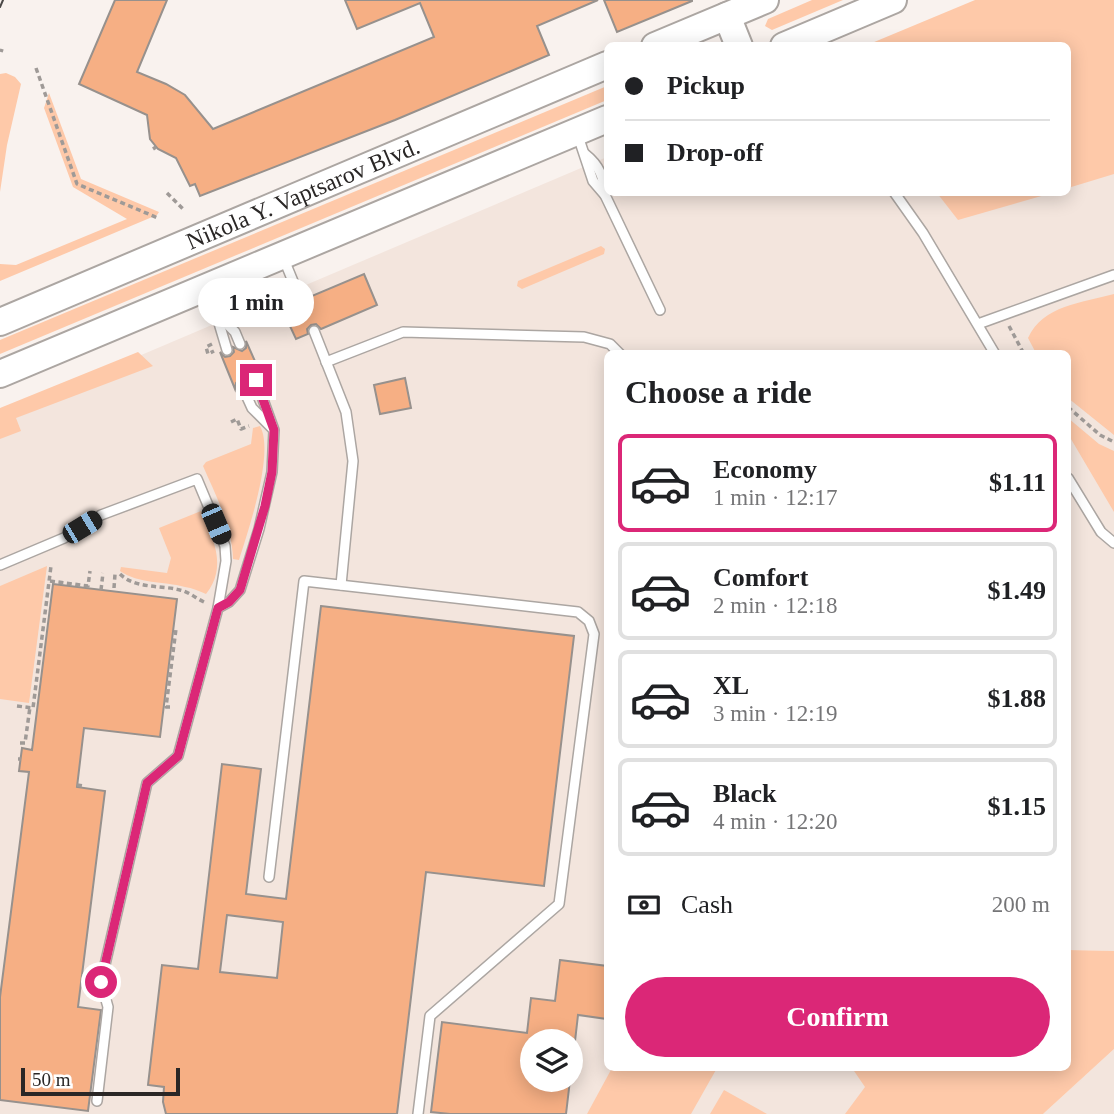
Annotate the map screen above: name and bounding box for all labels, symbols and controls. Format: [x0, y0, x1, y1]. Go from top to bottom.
text: Pickup [667, 71, 745, 100]
street label: Nikola Y. Vaptsarov Blvd. [182, 133, 424, 255]
text: Drop-off [667, 138, 763, 167]
callout: 1 min [198, 278, 314, 328]
text: 1 min [228, 290, 284, 315]
route end [240, 364, 272, 396]
text: Choose a ride [625, 374, 812, 410]
icon: car [629, 452, 692, 515]
text: Economy [713, 455, 817, 484]
text: $1.11 [989, 468, 1046, 497]
text: 1 min · 12:17 [713, 485, 838, 510]
car [199, 501, 234, 547]
car [59, 507, 106, 547]
icon: car [629, 560, 692, 623]
text: Comfort [713, 563, 808, 592]
text: $1.49 [988, 576, 1046, 605]
text: 2 min · 12:18 [713, 593, 838, 618]
icon: car [629, 668, 692, 731]
text: XL [713, 671, 749, 700]
text: $1.88 [988, 684, 1046, 713]
text: 3 min · 12:19 [713, 701, 838, 726]
icon: car [629, 776, 692, 839]
text: Black [713, 779, 777, 808]
text: $1.15 [988, 792, 1046, 821]
text: 4 min · 12:20 [713, 809, 838, 834]
icon: cash [625, 886, 663, 924]
text: Cash [681, 890, 733, 919]
text: 200 m [992, 892, 1050, 917]
route start [85, 966, 117, 998]
button: Confirm [625, 977, 1050, 1057]
map controls [520, 1029, 583, 1092]
button: layers [520, 1029, 583, 1092]
scale bar [21, 1065, 180, 1097]
text: 50 m [32, 1069, 71, 1090]

